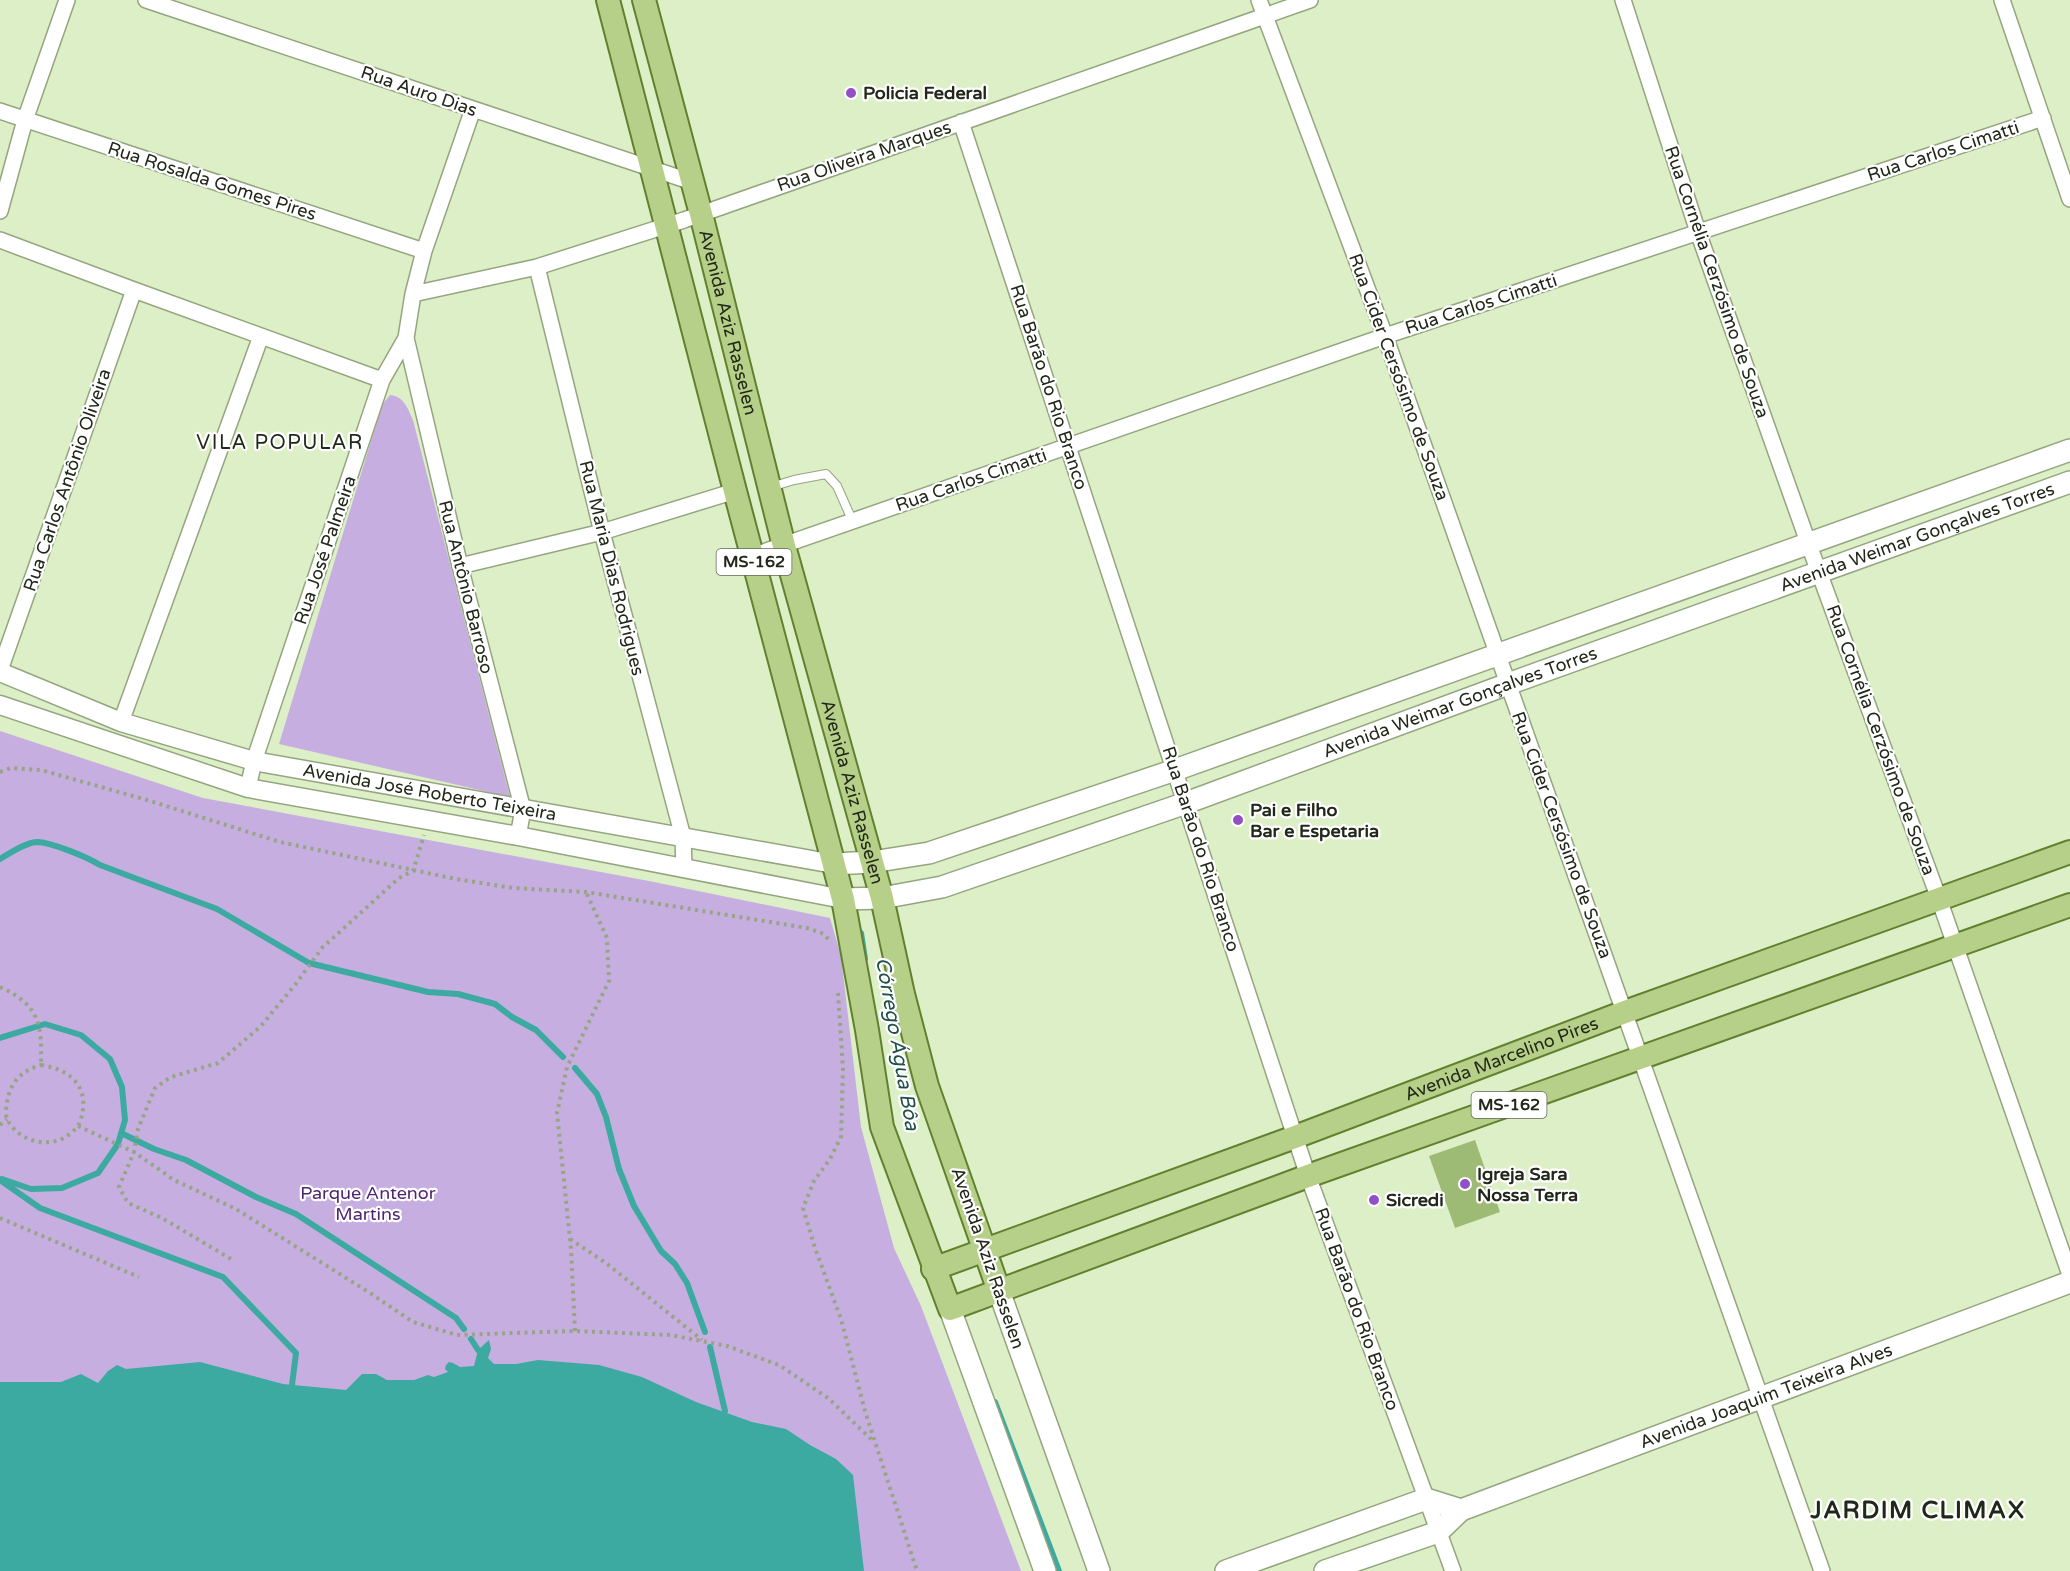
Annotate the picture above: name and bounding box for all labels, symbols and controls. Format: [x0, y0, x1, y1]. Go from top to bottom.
street label: Rua Auro Dias [358, 61, 480, 121]
place label: Policia Federal [863, 82, 987, 104]
marker: Policia Federal [844, 86, 858, 100]
street label: Rua Oliveira Marques [774, 116, 954, 196]
street label: Rua Carlos Cimatti [1864, 116, 2022, 186]
street label: Rua Rosalda Gomes Pires [105, 137, 319, 225]
street label: Rua Cornélia Cerzósimo de Souza [1660, 143, 1774, 421]
street label: Avenida Aziz Rasselen [694, 227, 762, 417]
street label: Rua Cider Cersósimo de Souza [1344, 251, 1454, 503]
street label: Rua Carlos Cimatti [1402, 269, 1560, 339]
street label: Rua Barão do Rio Branco [1005, 282, 1093, 492]
street label: Rua Carlos Antônio Oliveira [18, 366, 116, 594]
district label: VILA POPULAR [196, 431, 364, 455]
street label: Rua Carlos Cimatti [892, 444, 1050, 516]
street label: Rua Maria Dias Rodrigues [575, 458, 649, 678]
street label: Rua José Palmeira [289, 473, 361, 627]
street label: Avenida Weimar Gonçalves Torres [1777, 478, 2057, 596]
street label: Rua Antônio Barroso [434, 498, 498, 676]
road number: MS-162 [716, 549, 792, 575]
street label: Rua Cornélia Cerzósimo de Souza [1822, 602, 1940, 878]
street label: Avenida Weimar Gonçalves Torres [1320, 642, 1600, 762]
street label: Avenida Aziz Rasselen [816, 697, 889, 887]
street label: Rua Cider Cersósimo de Souza [1507, 709, 1617, 961]
street label: Rua Barão do Rio Branco [1157, 744, 1245, 954]
street label: Avenida José Roberto Teixeira [301, 759, 558, 826]
place label: Pai e Filho Bar e Espetaria [1250, 799, 1379, 842]
marker: Pai e Filho Bar e Espetaria [1231, 813, 1245, 827]
water label: Córrego Água Bôa [870, 956, 924, 1133]
street label: Avenida Marcelino Pires [1401, 1012, 1601, 1105]
road number: MS-162 [1472, 1092, 1546, 1118]
place label: Igreja Sara Nossa Terra [1477, 1163, 1578, 1206]
street label: Avenida Aziz Rasselen [947, 1164, 1029, 1352]
marker: Igreja Sara Nossa Terra [1458, 1177, 1472, 1191]
park label: Parque Antenor Martins [300, 1182, 436, 1225]
place label: Sicredi [1386, 1189, 1444, 1211]
marker: Sicredi [1367, 1193, 1381, 1207]
street label: Rua Barão do Rio Branco [1310, 1204, 1404, 1414]
street label: Avenida Joaquim Teixeira Alves [1637, 1339, 1895, 1453]
district label: JARDIM CLIMAX [1809, 1496, 2026, 1525]

